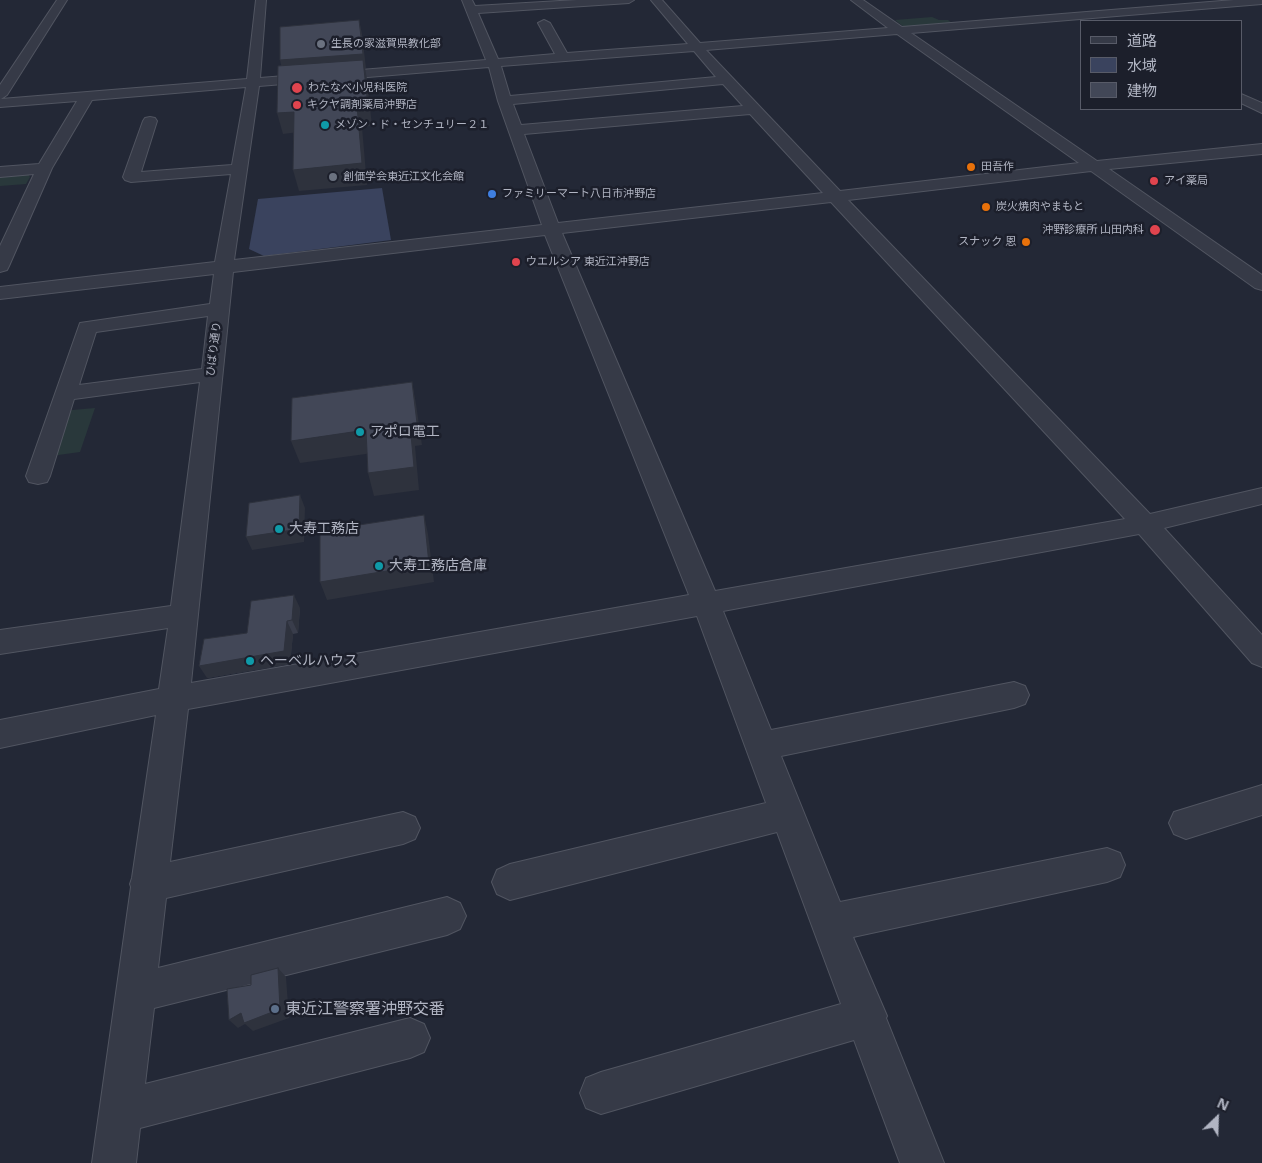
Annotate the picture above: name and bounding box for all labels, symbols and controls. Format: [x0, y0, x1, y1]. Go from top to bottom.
legend [1080, 20, 1242, 110]
text: 道路 [1127, 30, 1157, 50]
place label: 生長の家滋賀県教化部 [331, 37, 441, 51]
marker: 生長の家滋賀県教化部 [315, 38, 327, 50]
text: 水域 [1127, 55, 1157, 75]
text: 建物 [1127, 80, 1157, 100]
marker: わたなべ小児科医院 [290, 81, 304, 95]
place label: わたなべ小児科医院 [308, 81, 407, 95]
place label: キクヤ調剤薬局沖野店 [307, 98, 417, 112]
marker: キクヤ調剤薬局沖野店 [291, 99, 303, 111]
place label: メゾン・ド・センチュリー２１ [335, 118, 489, 132]
marker: メゾン・ド・センチュリー２１ [319, 119, 331, 131]
place label: 田吾作 [981, 160, 1014, 174]
marker: 田吾作 [965, 161, 977, 173]
place label: 創価学会東近江文化会館 [343, 170, 464, 184]
marker: 創価学会東近江文化会館 [327, 171, 339, 183]
place label: アイ薬局 [1164, 174, 1208, 188]
marker: アイ薬局 [1148, 175, 1160, 187]
place label: ファミリーマート八日市沖野店 [502, 187, 656, 201]
marker: ファミリーマート八日市沖野店 [486, 188, 498, 200]
place label: 炭火焼肉やまもと [996, 200, 1084, 214]
marker: 炭火焼肉やまもと [980, 201, 992, 213]
place label: 沖野診療所 山田内科 [1042, 223, 1144, 237]
marker: 沖野診療所 山田内科 [1148, 223, 1162, 237]
place label: スナック 恩 [958, 235, 1016, 249]
marker: スナック 恩 [1020, 236, 1032, 248]
place label: ウエルシア 東近江沖野店 [526, 255, 650, 269]
marker: ウエルシア 東近江沖野店 [510, 256, 522, 268]
street label: ひばり通り [204, 321, 224, 377]
place label: アポロ電工 [370, 424, 440, 440]
marker: アポロ電工 [354, 426, 366, 438]
place label: 大寿工務店 [289, 521, 359, 537]
marker: 大寿工務店 [273, 523, 285, 535]
place label: 大寿工務店倉庫 [389, 558, 487, 574]
marker: 大寿工務店倉庫 [373, 560, 385, 572]
place label: ヘーベルハウス [260, 653, 358, 669]
marker: ヘーベルハウス [244, 655, 256, 667]
place label: 東近江警察署沖野交番 [285, 999, 445, 1019]
marker: 東近江警察署沖野交番 [269, 1003, 281, 1015]
north arrow [1192, 1093, 1242, 1143]
text: N [1214, 1093, 1232, 1115]

